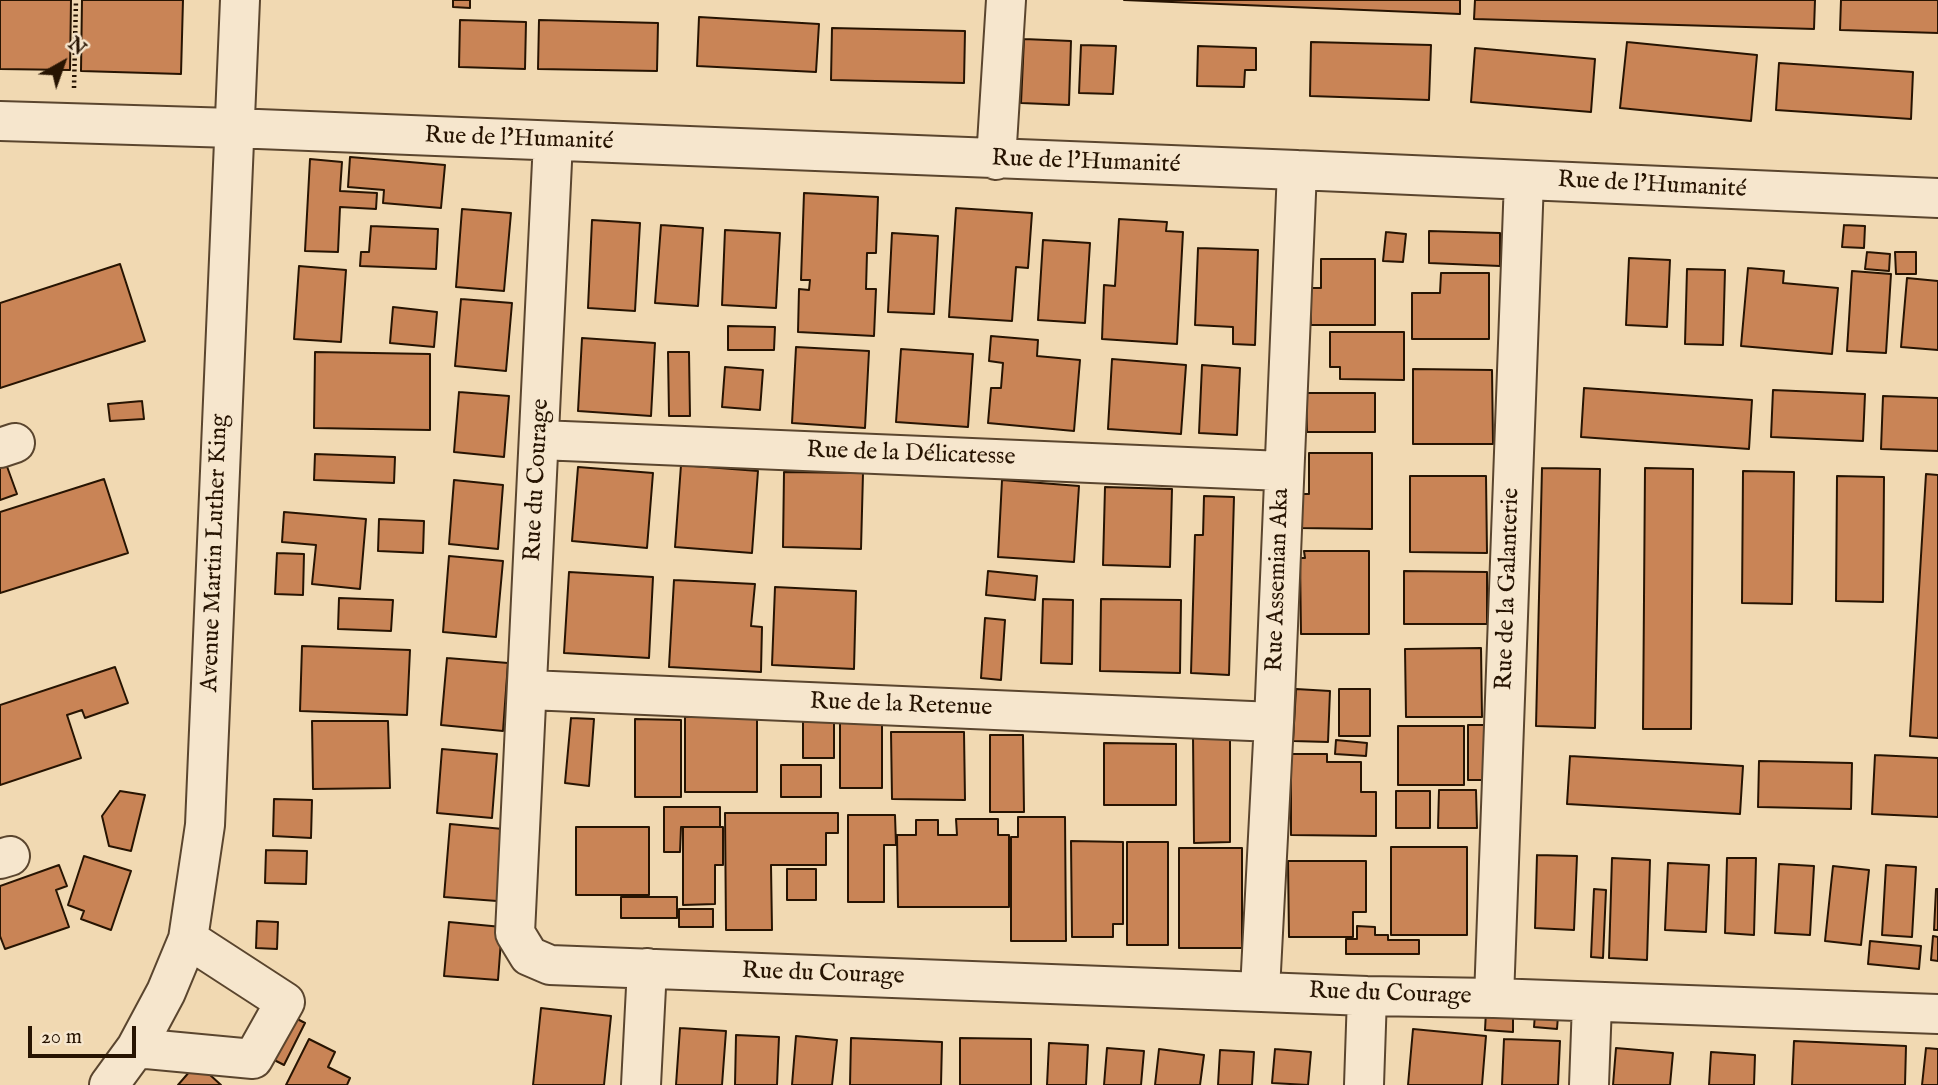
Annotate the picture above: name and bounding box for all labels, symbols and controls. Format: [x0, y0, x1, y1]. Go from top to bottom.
north arrow [28, 28, 98, 98]
text: N [62, 32, 91, 61]
street label: Rue de l'Humanité [424, 122, 614, 158]
street label: Rue de l'Humanité [991, 145, 1181, 181]
street label: Rue de l'Humanité [1557, 167, 1747, 205]
street label: Rue du Courage [519, 398, 557, 562]
street label: Avenue Martin Luther King [197, 414, 235, 692]
street label: Rue de la Délicatesse [806, 437, 1016, 473]
street label: Rue de la Galanterie [1491, 487, 1527, 691]
street label: Rue Assemian Aka [1261, 488, 1297, 672]
street label: Rue de la Retenue [809, 688, 993, 724]
street label: Rue du Courage [741, 958, 905, 992]
street label: Rue du Courage [1308, 978, 1472, 1012]
scale bar [32, 1012, 140, 1056]
text: 20 m [41, 1024, 82, 1051]

